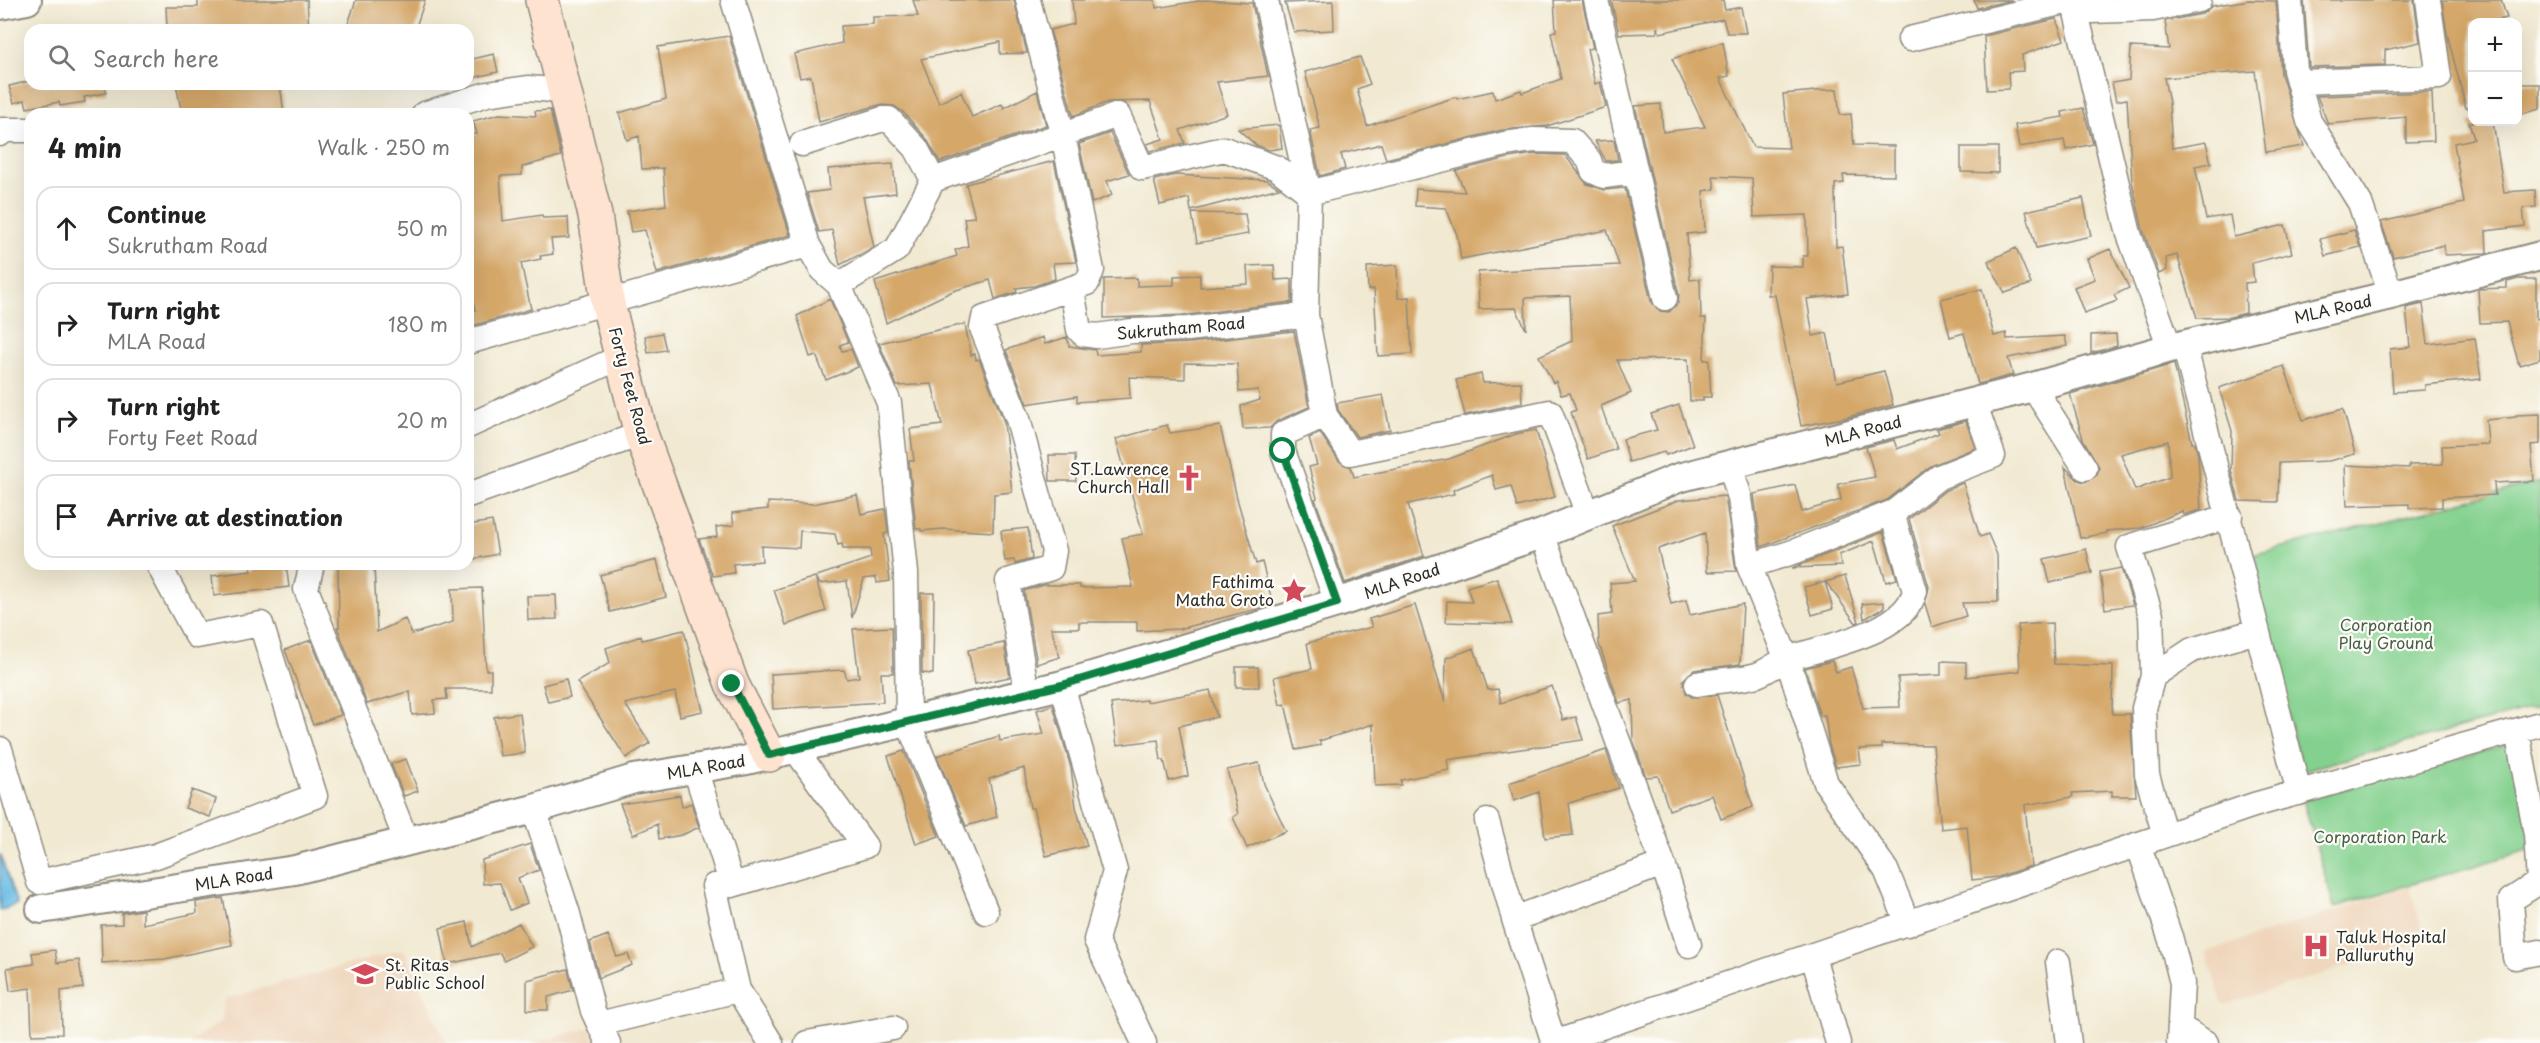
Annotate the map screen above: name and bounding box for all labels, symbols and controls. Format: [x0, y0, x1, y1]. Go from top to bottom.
map controls [2468, 18, 2522, 126]
button: + [2468, 18, 2522, 72]
search box [24, 24, 474, 90]
icon: search [45, 41, 78, 74]
text: Search here [93, 41, 219, 74]
button: − [2468, 72, 2522, 126]
text: 4 min [48, 128, 122, 167]
text: Walk · 250 m [317, 132, 450, 162]
text: Continue [107, 197, 206, 230]
icon: ahead [50, 212, 83, 245]
text: 50 m [396, 213, 448, 243]
text: Sukrutham Road [107, 230, 268, 260]
street label: MLA Road [2291, 287, 2374, 329]
text: Turn right [107, 293, 220, 326]
icon: right [50, 308, 83, 341]
text: 180 m [388, 309, 448, 339]
street label: Sukrutham Road [1116, 309, 1246, 345]
street label: Forty Feet Road [604, 324, 658, 447]
text: MLA Road [107, 326, 206, 356]
text: Turn right [107, 389, 220, 422]
icon: right [50, 404, 83, 437]
text: 20 m [396, 405, 448, 435]
street label: MLA Road [1821, 408, 1904, 452]
text: Forty Feet Road [107, 422, 258, 452]
route start [1269, 437, 1295, 463]
place label: ST.Lawrence Church Hall [1070, 456, 1169, 498]
church icon: ST.Lawrence Church Hall [1174, 463, 1204, 493]
icon: arrive [50, 500, 83, 533]
text: Arrive at destination [107, 500, 343, 533]
street label: MLA Road [1360, 556, 1443, 604]
place label: Fathima Matha Groto [1176, 569, 1274, 611]
place icon: Fathima Matha Groto [1279, 576, 1309, 606]
park label: Corporation Play Ground [2338, 612, 2434, 654]
route end [718, 670, 744, 696]
street label: MLA Road [665, 747, 747, 785]
park label: Corporation Park [2313, 824, 2447, 848]
street label: MLA Road [193, 860, 275, 896]
place label: Taluk Hospital Palluruthy [2336, 924, 2446, 966]
hospital icon: Taluk Hospital Palluruthy [2301, 931, 2331, 961]
place label: St. Ritas Public School [385, 952, 485, 994]
school or university icon: St. Ritas Public School [350, 959, 380, 989]

